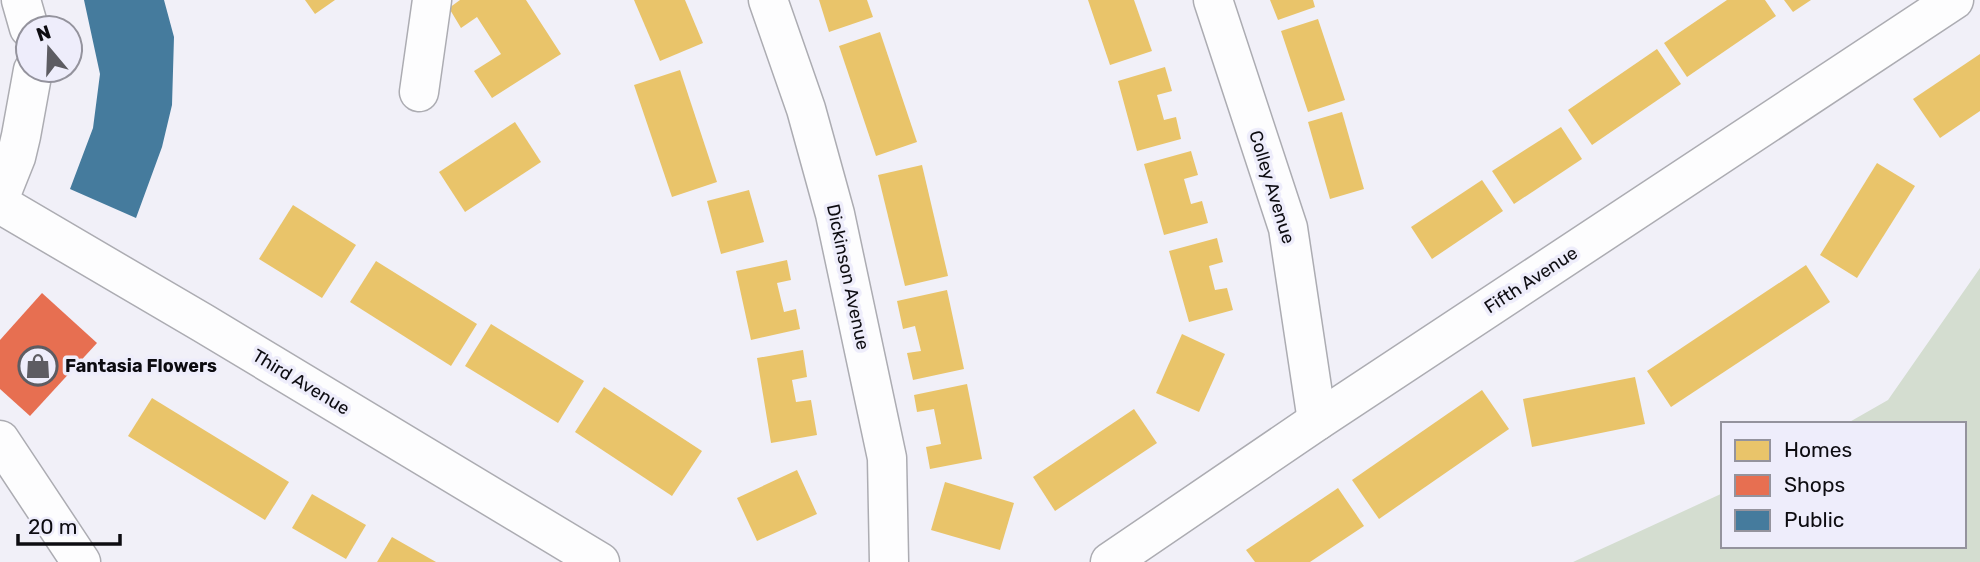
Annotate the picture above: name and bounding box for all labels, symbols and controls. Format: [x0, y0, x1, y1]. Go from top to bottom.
north arrow [14, 14, 84, 84]
text: N [33, 20, 54, 46]
street label: Colley Avenue [1244, 128, 1300, 246]
street label: Dickinson Avenue [822, 202, 874, 352]
street label: Fifth Avenue [1480, 242, 1582, 318]
street label: Third Avenue [248, 344, 354, 420]
shop icon: Fantasia Flowers [17, 345, 59, 387]
place label: Fantasia Flowers [65, 355, 217, 377]
legend [1721, 422, 1966, 548]
text: Homes [1784, 437, 1852, 462]
text: Shops [1784, 472, 1845, 497]
scale bar [18, 503, 119, 546]
text: Public [1784, 507, 1844, 532]
text: 20 m [28, 514, 77, 539]

